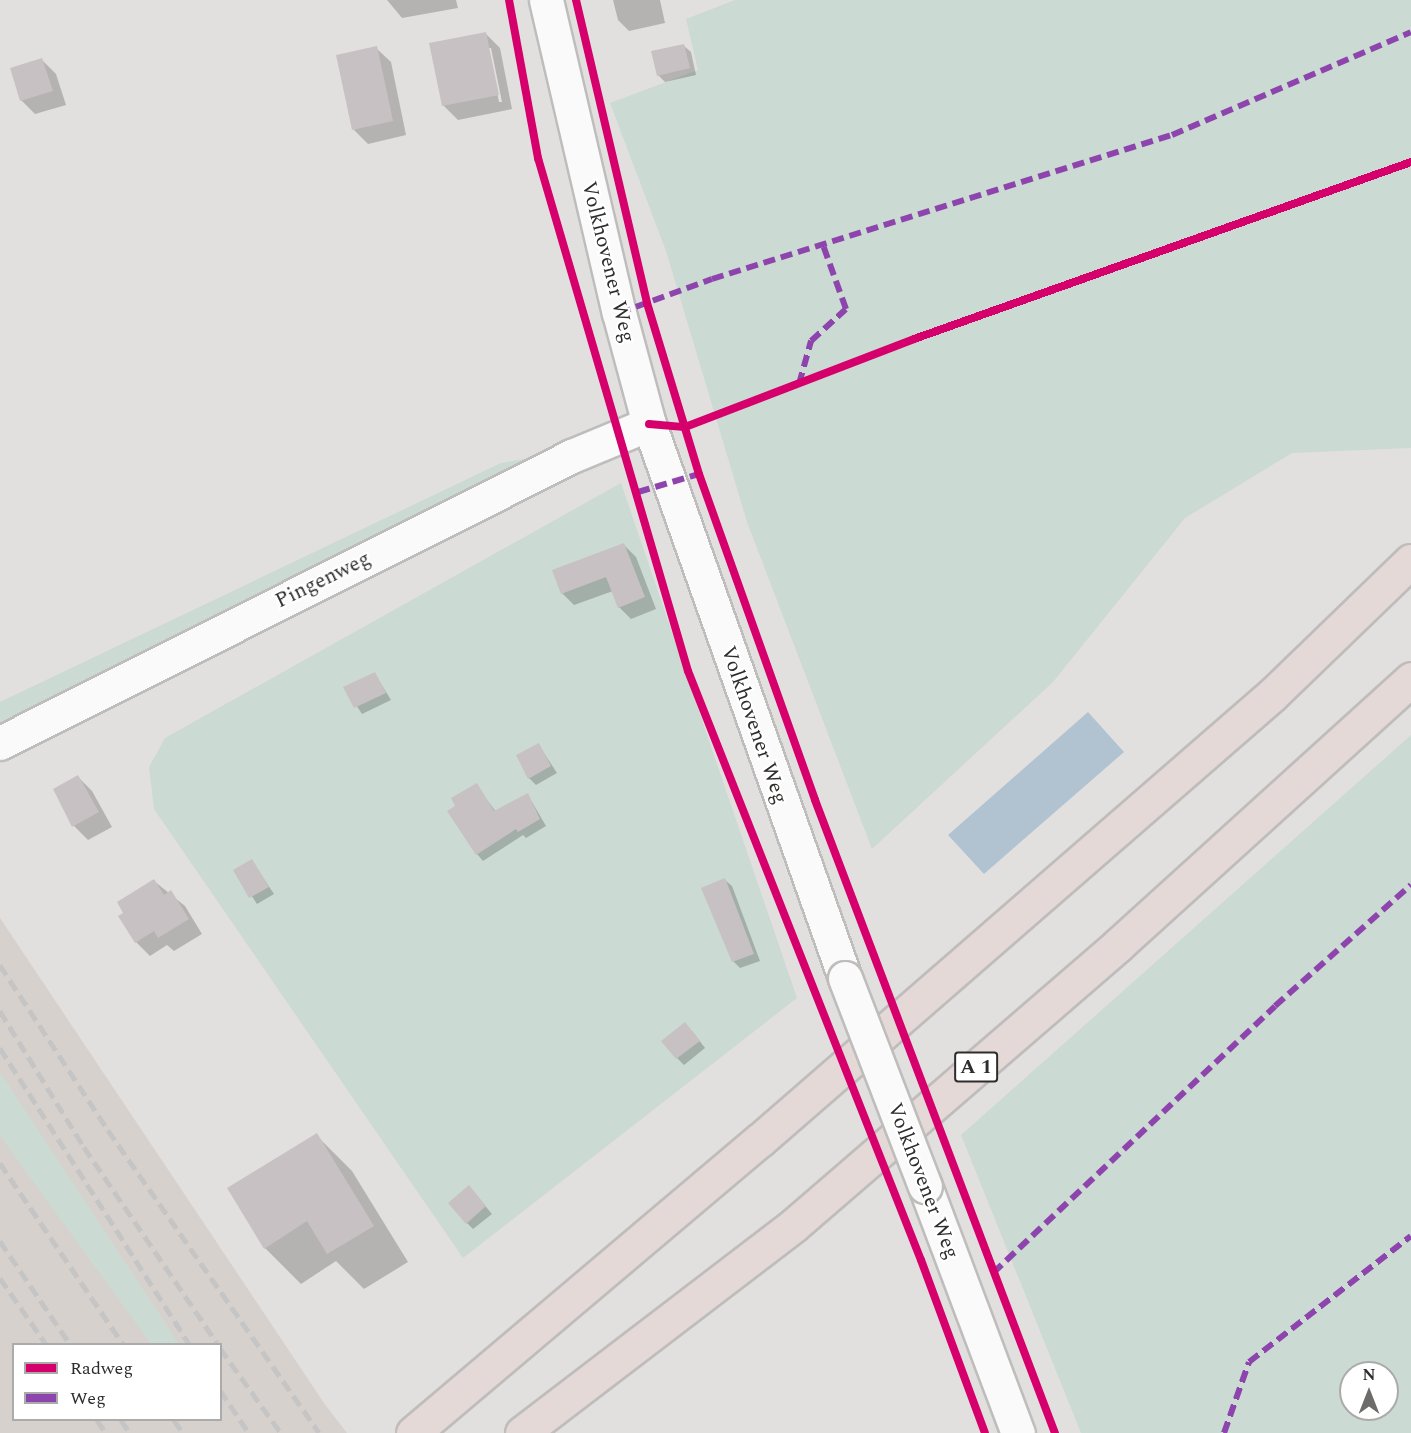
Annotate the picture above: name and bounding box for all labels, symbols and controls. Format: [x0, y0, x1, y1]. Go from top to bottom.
street label: Volkhovener Weg [576, 179, 640, 345]
street label: Pingenweg [271, 546, 375, 614]
street label: Volkhovener Weg [715, 643, 793, 807]
road number: A 1 [954, 1050, 998, 1084]
street label: Volkhovener Weg [882, 1099, 964, 1263]
legend [12, 1343, 222, 1421]
text: Radweg [70, 1355, 133, 1382]
north arrow [1339, 1361, 1399, 1421]
text: N [1362, 1363, 1376, 1387]
text: Weg [70, 1385, 106, 1412]

